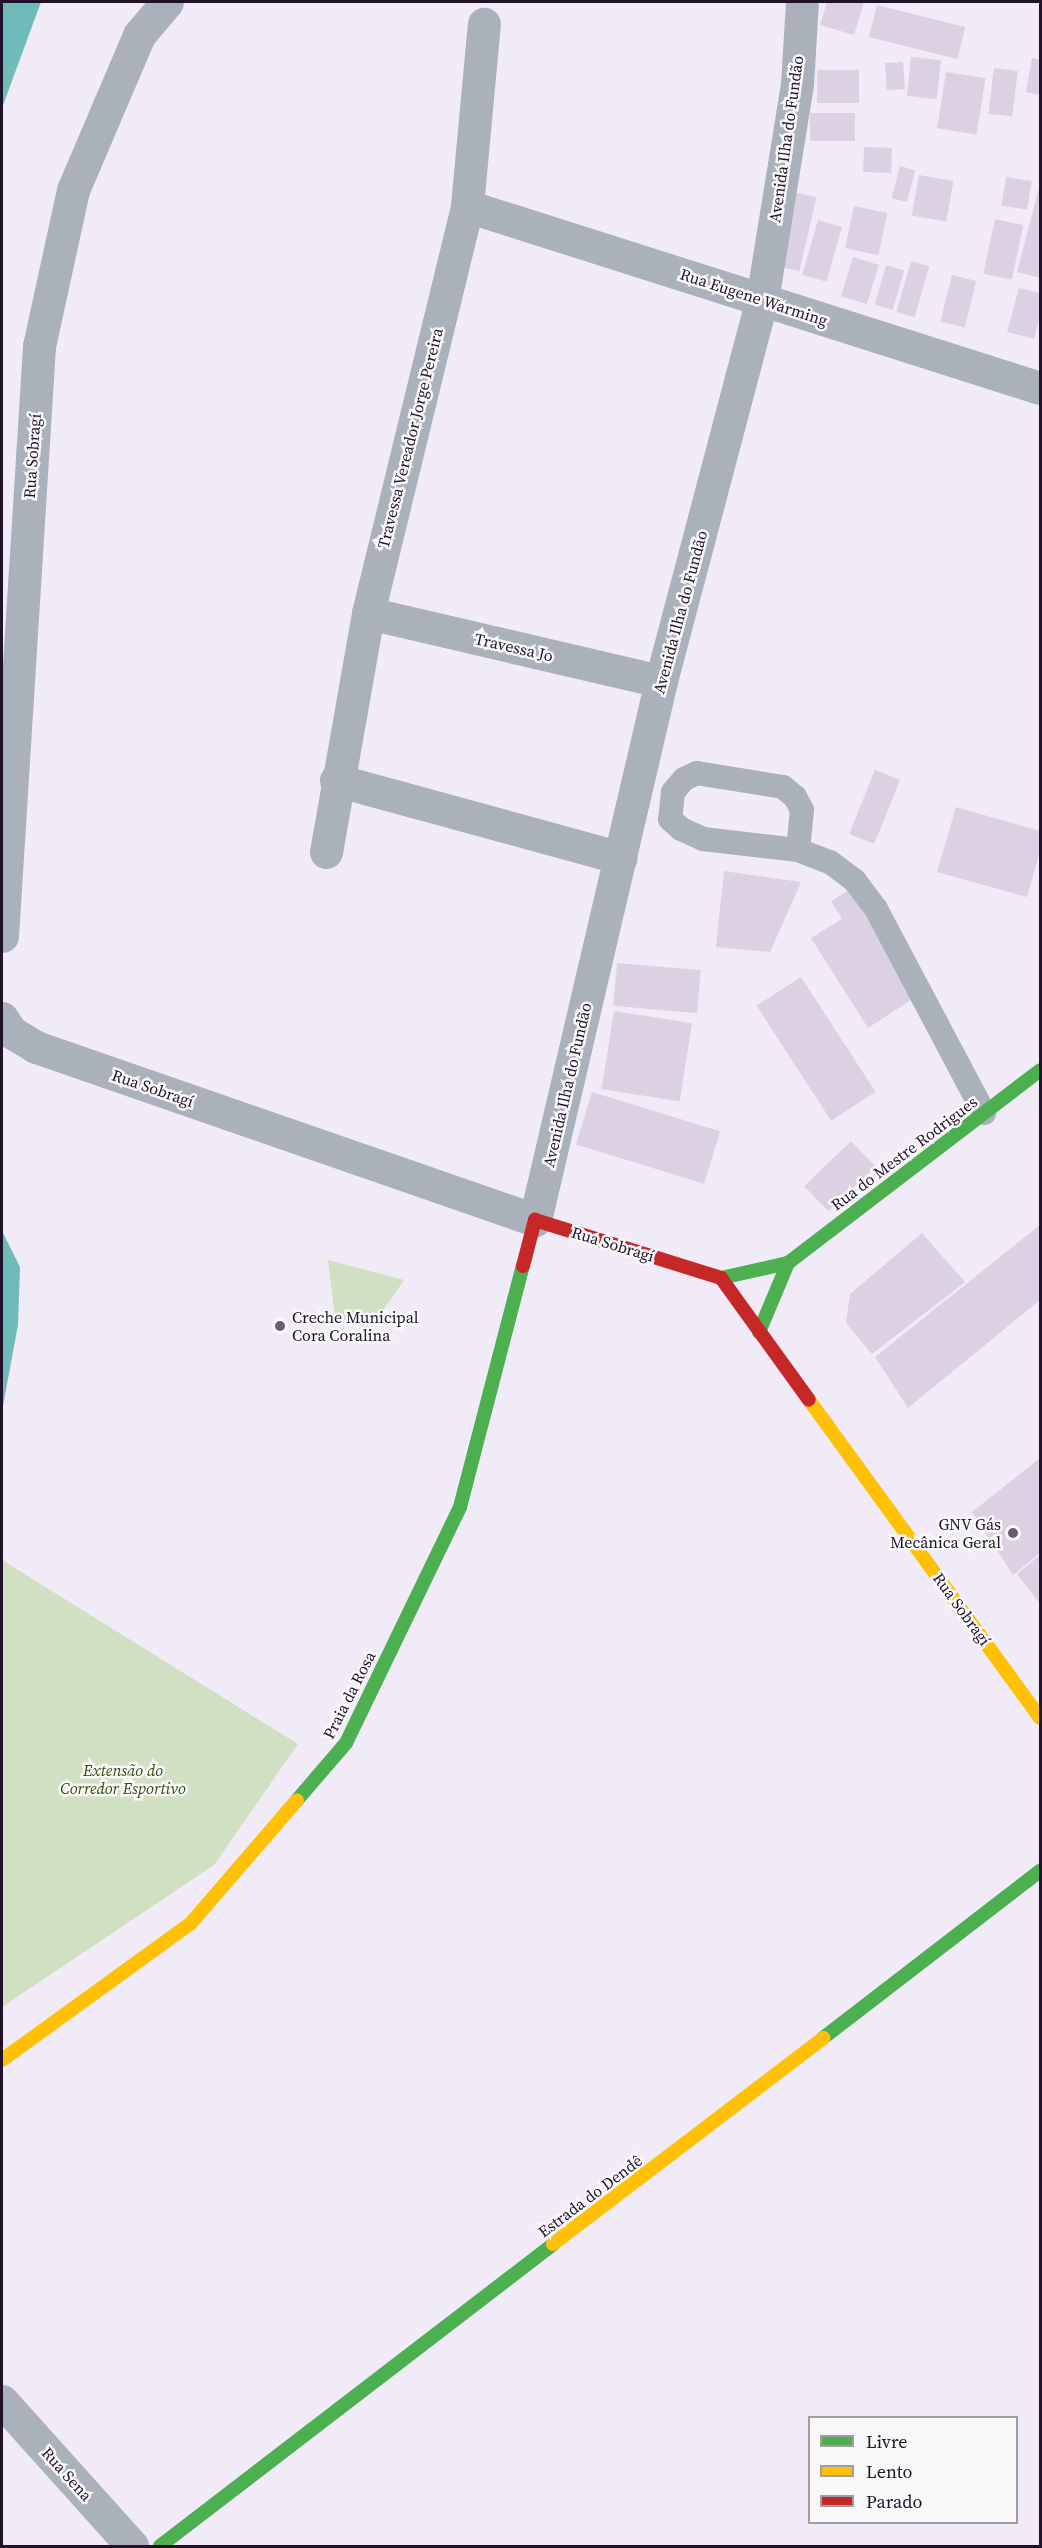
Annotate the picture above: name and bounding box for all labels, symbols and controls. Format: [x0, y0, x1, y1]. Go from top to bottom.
street label: Avenida Ilha do Fundão [765, 54, 807, 224]
street label: Rua Eugene Warming [678, 264, 830, 330]
street label: Travessa Vereador Jorge Pereira [373, 326, 447, 550]
street label: Rua Sobragí [19, 413, 45, 499]
street label: Avenida Ilha do Fundão [649, 528, 711, 696]
street label: Travessa Jo [473, 629, 555, 665]
street label: Avenida Ilha do Fundão [539, 1001, 595, 1169]
street label: Rua Sobragí [110, 1065, 196, 1111]
street label: Rua do Mestre Rodrigues [827, 1092, 981, 1214]
street label: Rua Sobragí [569, 1222, 657, 1266]
place label: Creche Municipal Cora Coralina [292, 1307, 419, 1345]
marker: Creche Municipal Cora Coralina [273, 1319, 287, 1333]
place label: GNV Gás Mecânica Geral [890, 1514, 1001, 1552]
marker: GNV Gás Mecânica Geral [1006, 1526, 1020, 1540]
street label: Rua Sobragí [929, 1569, 995, 1649]
street label: Praia da Rosa [319, 1648, 379, 1742]
park label: Extensão do Corredor Esportivo [60, 1760, 186, 1798]
street label: Estrada do Dendê [534, 2151, 646, 2241]
legend [808, 2416, 1018, 2524]
text: Livre [866, 2429, 908, 2454]
street label: Rua Sena [38, 2443, 96, 2505]
text: Lento [866, 2459, 912, 2484]
text: Parado [866, 2489, 922, 2514]

